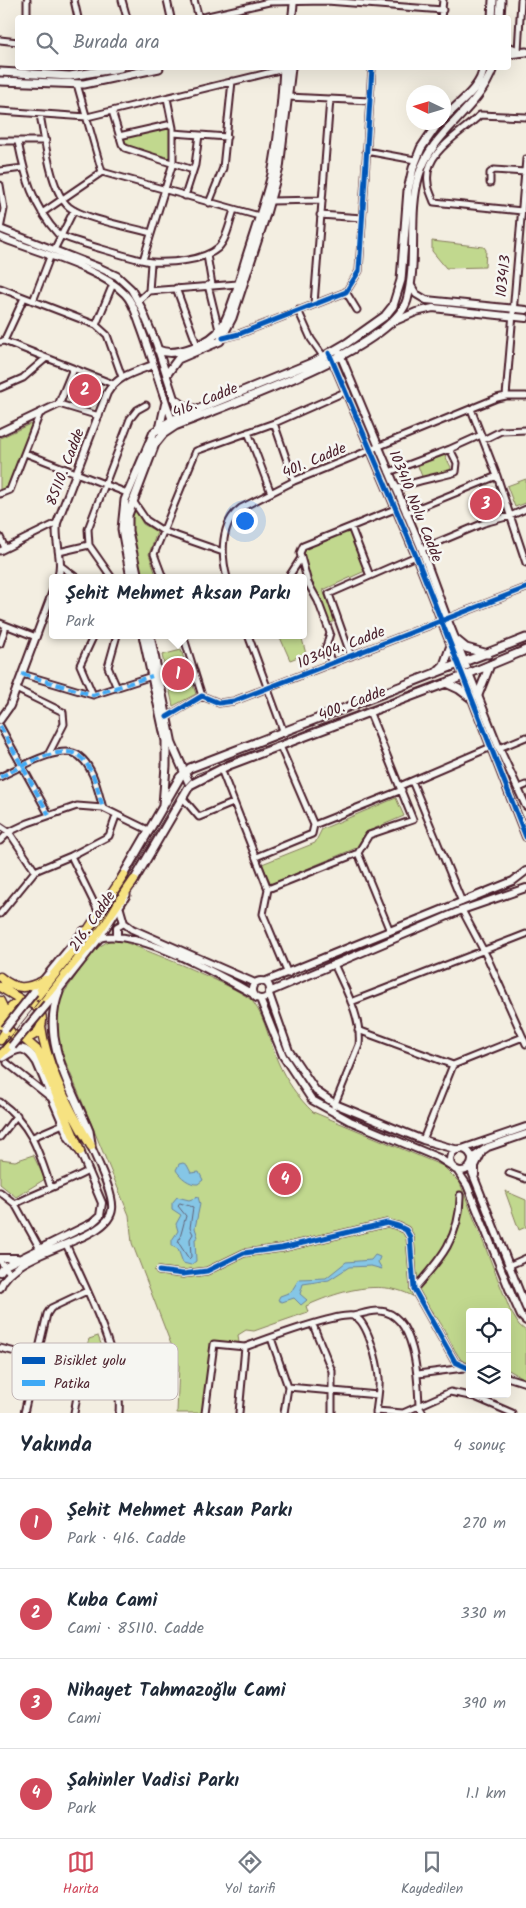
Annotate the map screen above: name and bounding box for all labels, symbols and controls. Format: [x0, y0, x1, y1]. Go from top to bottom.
search box [15, 15, 511, 70]
text: Burada ara [73, 28, 160, 58]
icon: search [33, 29, 61, 57]
north arrow [406, 85, 451, 130]
street label: 103413 [490, 253, 518, 298]
pin: 2 [69, 371, 101, 409]
street label: 416. Cadde [169, 377, 242, 425]
street label: 85110. Cadde [40, 425, 92, 510]
street label: 401. Cadde [278, 437, 351, 485]
street label: 103410 Nolu Cadde [382, 447, 449, 566]
pin: 3 [470, 485, 502, 523]
your location [232, 508, 258, 534]
popup [49, 574, 307, 639]
text: Şehit Mehmet Aksan Parkı [65, 579, 291, 609]
text: Park [65, 609, 94, 634]
street label: 103404. Cadde [294, 620, 389, 676]
pin: 1 [162, 655, 194, 693]
street label: 400. Cadde [315, 680, 390, 728]
street label: 216. Cadde [64, 886, 122, 957]
pin: 4 [269, 1160, 301, 1198]
map controls [466, 1308, 511, 1398]
button: locate [466, 1308, 511, 1353]
legend [12, 1343, 178, 1400]
text: Bisiklet yolu [54, 1350, 126, 1372]
button: layers [466, 1353, 511, 1398]
text: Patika [54, 1373, 90, 1395]
text: Yakında [20, 1429, 92, 1462]
text: 4 sonuç [453, 1433, 506, 1458]
text: Şehit Mehmet Aksan Parkı [67, 1496, 292, 1526]
text: 1 [34, 1511, 38, 1536]
text: 270 m [462, 1511, 506, 1536]
text: Park · 416. Cadde [67, 1526, 186, 1551]
text: Kuba Cami [67, 1586, 157, 1616]
text: 2 [31, 1601, 41, 1626]
text: 330 m [461, 1601, 506, 1626]
text: Cami · 85110. Cadde [67, 1616, 204, 1641]
text: Nihayet Tahmazoğlu Cami [67, 1676, 286, 1706]
text: 3 [32, 1691, 40, 1716]
text: 390 m [462, 1691, 506, 1716]
text: Cami [67, 1706, 101, 1731]
text: Şahinler Vadisi Parkı [67, 1766, 239, 1796]
text: 4 [32, 1781, 40, 1806]
text: 1.1 km [466, 1781, 506, 1806]
text: Park [67, 1796, 96, 1821]
tab: Harita [63, 1848, 99, 1900]
tab: Yol tarifi [224, 1848, 275, 1900]
tab: Kaydedilen [401, 1848, 463, 1900]

